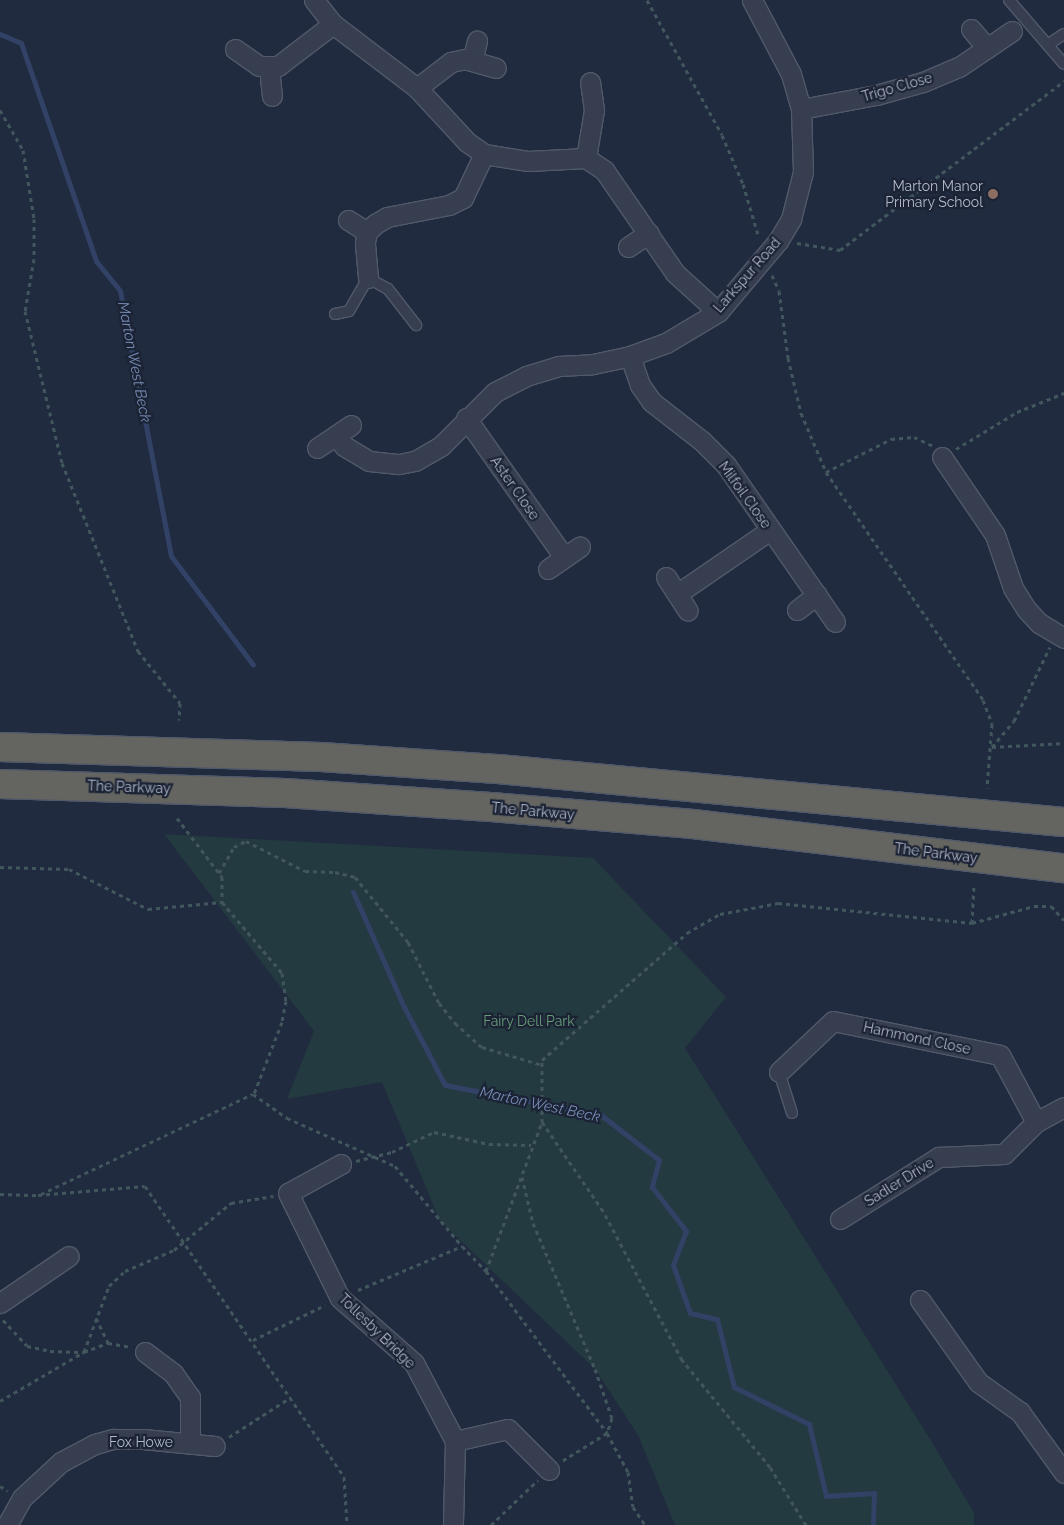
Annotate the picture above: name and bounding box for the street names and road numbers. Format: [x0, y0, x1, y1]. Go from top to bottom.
street label: Trigo Close [860, 69, 934, 105]
street label: Larkspur Road [710, 234, 784, 316]
street label: Aster Close [487, 453, 543, 523]
street label: Milfoil Close [715, 458, 775, 532]
street label: The Parkway [87, 777, 171, 797]
street label: The Parkway [491, 799, 575, 823]
street label: The Parkway [894, 840, 978, 866]
street label: Hammond Close [862, 1018, 972, 1058]
street label: Sadler Drive [861, 1154, 937, 1210]
street label: Tollesby Bridge [335, 1290, 419, 1372]
street label: Fox Howe [109, 1434, 173, 1450]

